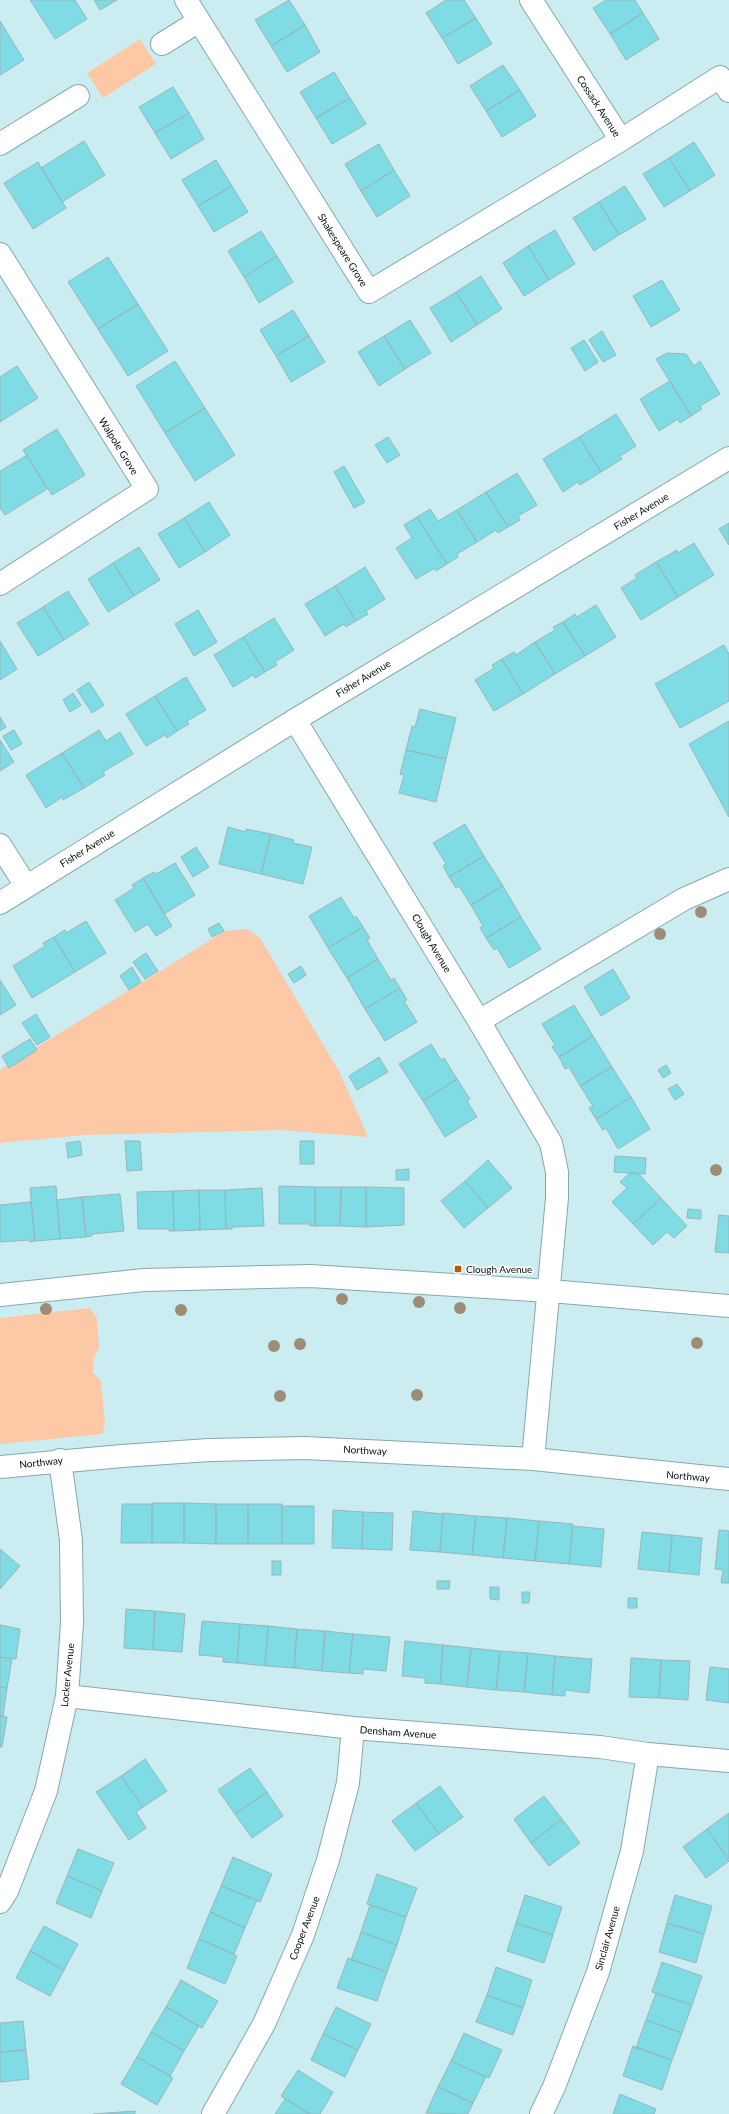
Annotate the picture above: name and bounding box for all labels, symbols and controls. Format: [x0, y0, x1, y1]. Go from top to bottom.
street label: Cossack Avenue [575, 73, 623, 139]
street label: Shakespeare Grove [316, 211, 370, 289]
street label: Walpole Grove [97, 415, 141, 477]
street label: Fisher Avenue [611, 490, 671, 532]
street label: Fisher Avenue [333, 657, 393, 699]
street label: Fisher Avenue [58, 826, 116, 870]
street label: Clough Avenue [410, 911, 454, 975]
place label: Clough Avenue [466, 1263, 532, 1275]
marker: Clough Avenue [453, 1264, 463, 1274]
street label: Northway [343, 1443, 388, 1457]
street label: Northway [19, 1454, 64, 1470]
street label: Northway [666, 1468, 711, 1484]
street label: Locker Avenue [58, 1643, 76, 1707]
street label: Densham Avenue [359, 1723, 437, 1741]
street label: Cooper Avenue [286, 1894, 322, 1962]
street label: Sinclair Avenue [592, 1904, 622, 1972]

